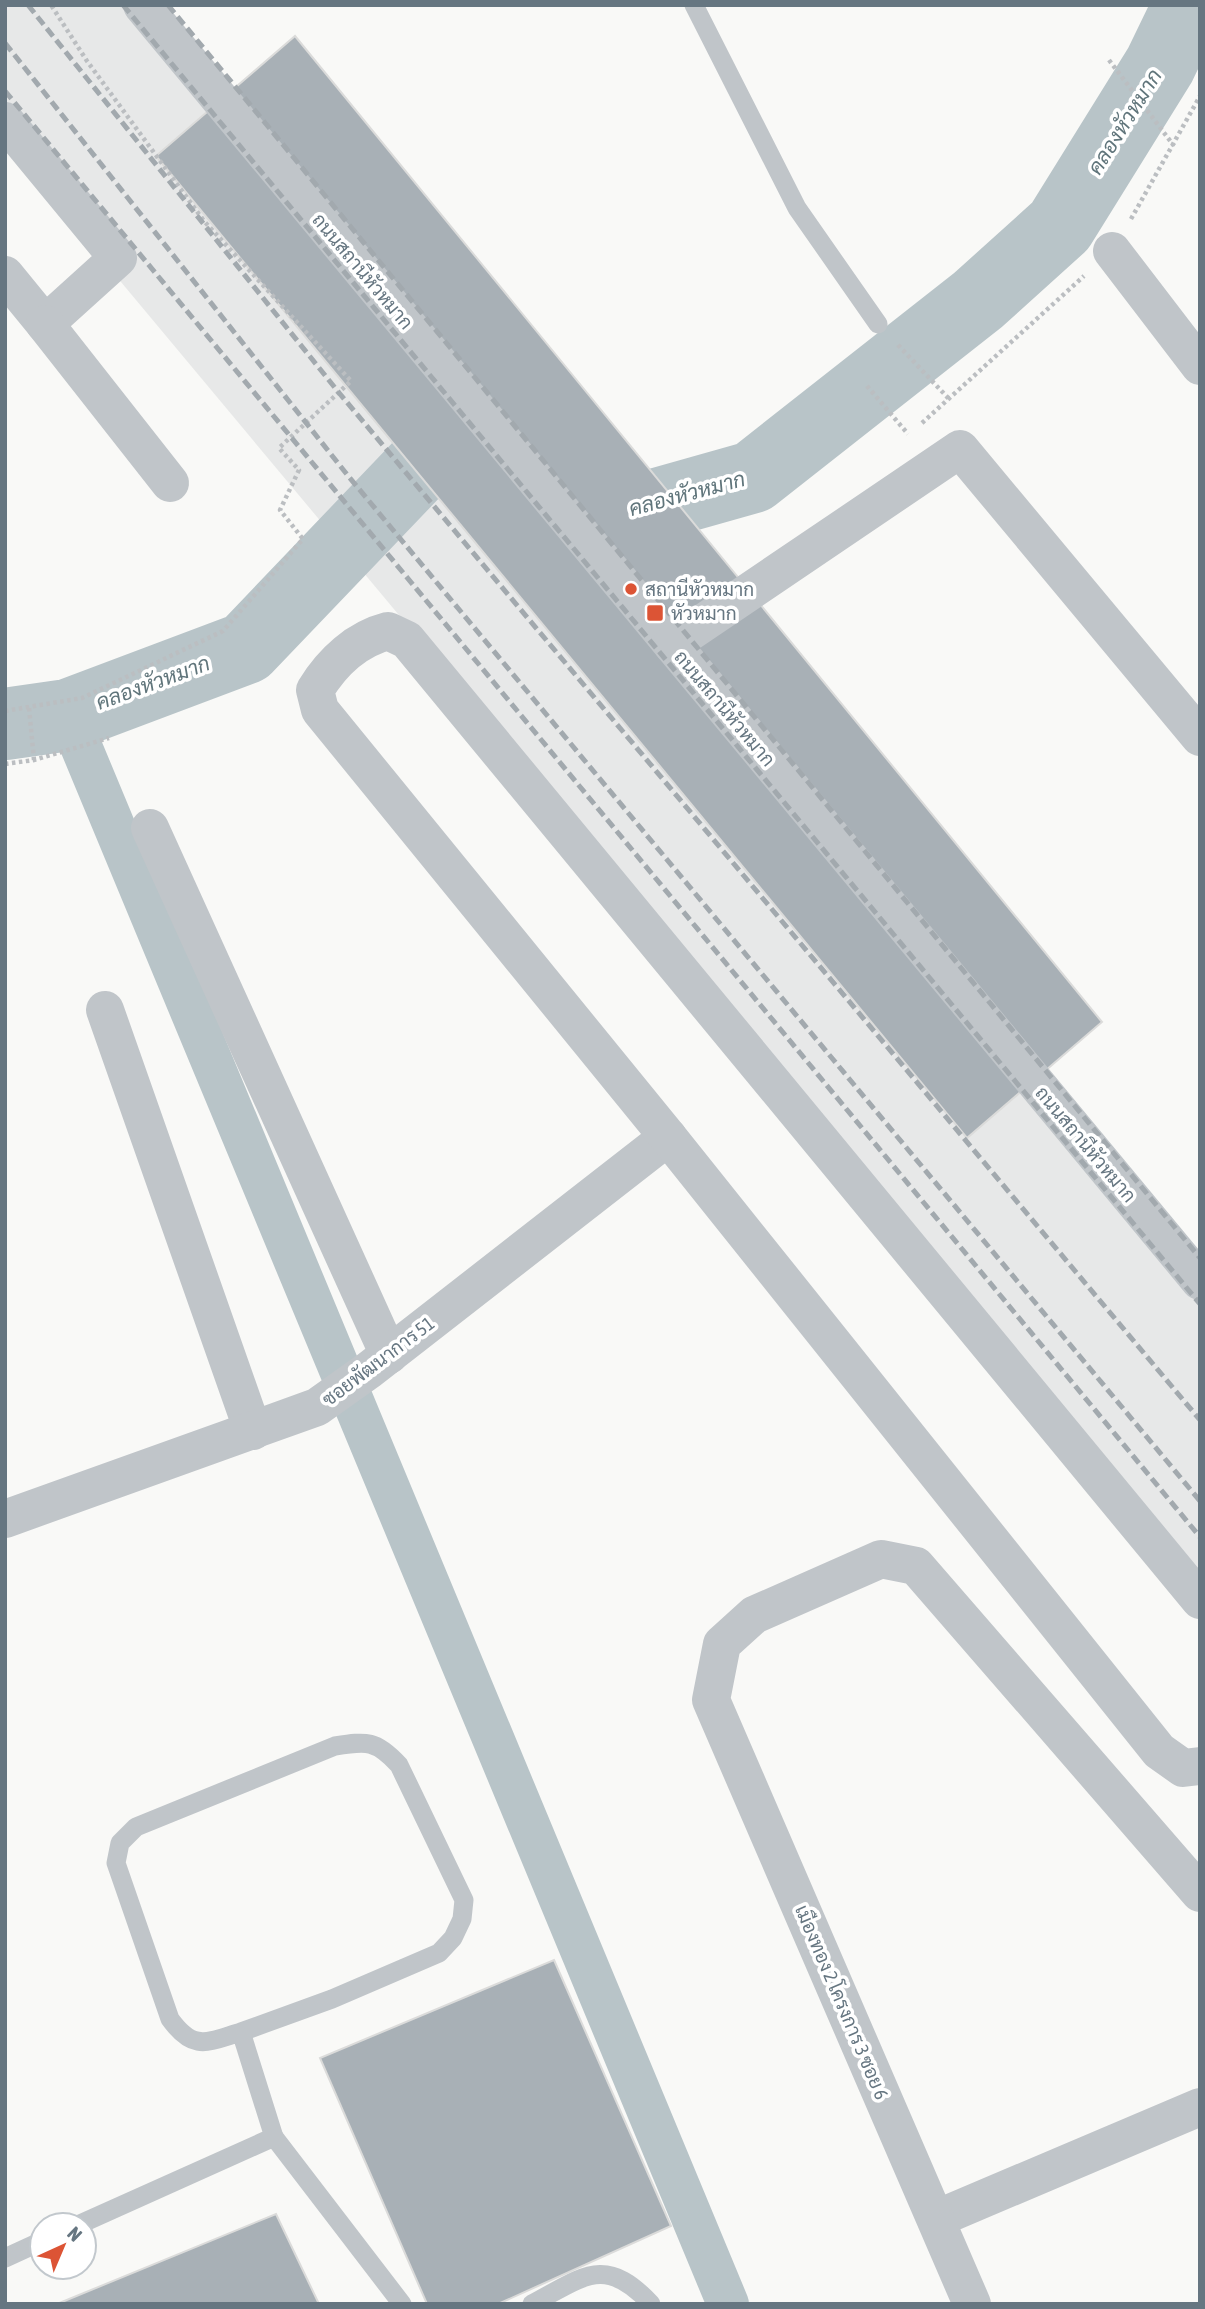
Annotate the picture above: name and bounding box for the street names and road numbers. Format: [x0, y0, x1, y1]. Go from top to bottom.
street label: ถนนสถานีหัวหมาก [308, 208, 419, 333]
street label: ถนนสถานีหัวหมาก [670, 645, 781, 770]
street label: ถนนสถานีหัวหมาก [1031, 1081, 1142, 1206]
street label: ซอยพัฒนาการ 51 [318, 1312, 438, 1410]
street label: เมืองทอง 2 โครงการ 3 ซอย 6 [791, 1901, 894, 2103]

